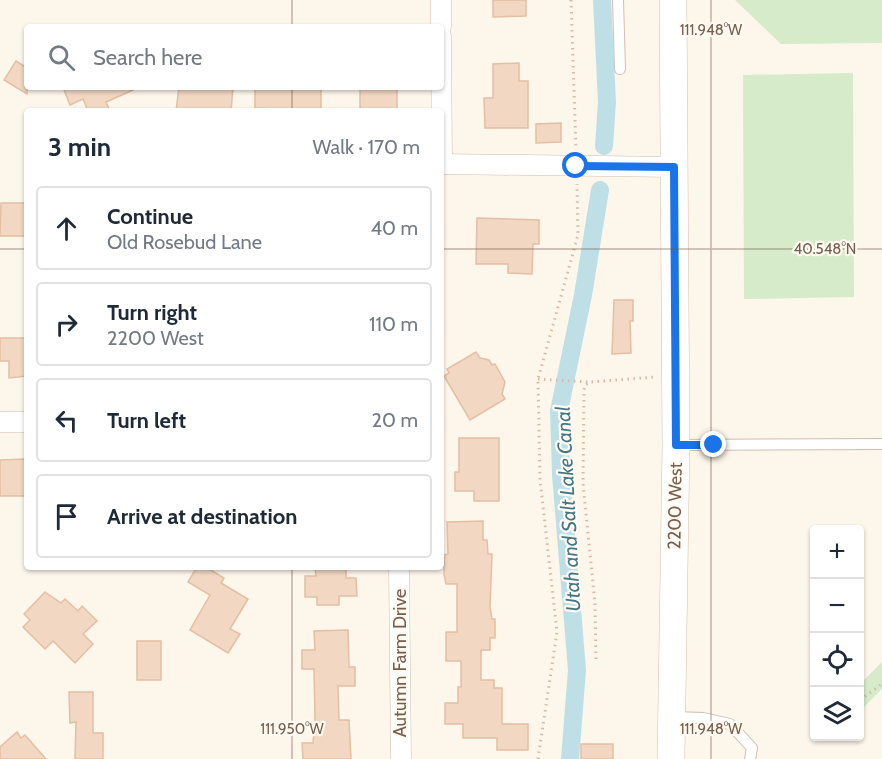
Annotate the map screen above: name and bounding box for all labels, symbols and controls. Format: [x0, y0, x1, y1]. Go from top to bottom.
text: 111.948°W [680, 21, 743, 39]
search box [24, 24, 444, 90]
icon: search [45, 41, 78, 74]
text: Search here [93, 44, 202, 71]
text: 3 min [48, 131, 111, 163]
text: Walk · 170 m [312, 135, 420, 159]
route start [562, 152, 588, 178]
text: Continue [107, 203, 193, 230]
icon: ahead [50, 212, 83, 245]
text: 40 m [370, 216, 418, 240]
text: Old Rosebud Lane [107, 230, 262, 254]
text: 40.548°N [794, 240, 856, 258]
text: Turn right [107, 299, 197, 326]
icon: right [50, 308, 83, 341]
text: 110 m [369, 312, 418, 336]
text: 2200 West [107, 326, 204, 350]
icon: left [50, 404, 83, 437]
water label: Utah and Salt Lake Canal [551, 405, 585, 612]
text: Turn left [107, 407, 186, 434]
text: 20 m [372, 408, 418, 432]
route end [700, 431, 726, 457]
street label: 2200 West [663, 462, 687, 550]
icon: arrive [50, 500, 83, 533]
text: Arrive at destination [107, 503, 297, 530]
map controls [810, 525, 864, 741]
button: + [810, 525, 864, 579]
button: − [810, 579, 864, 633]
street label: Autumn Farm Drive [389, 589, 411, 737]
button: locate [810, 633, 864, 687]
button: layers [810, 687, 864, 741]
text: 111.950°W [260, 720, 325, 738]
text: 111.948°W [680, 720, 743, 738]

